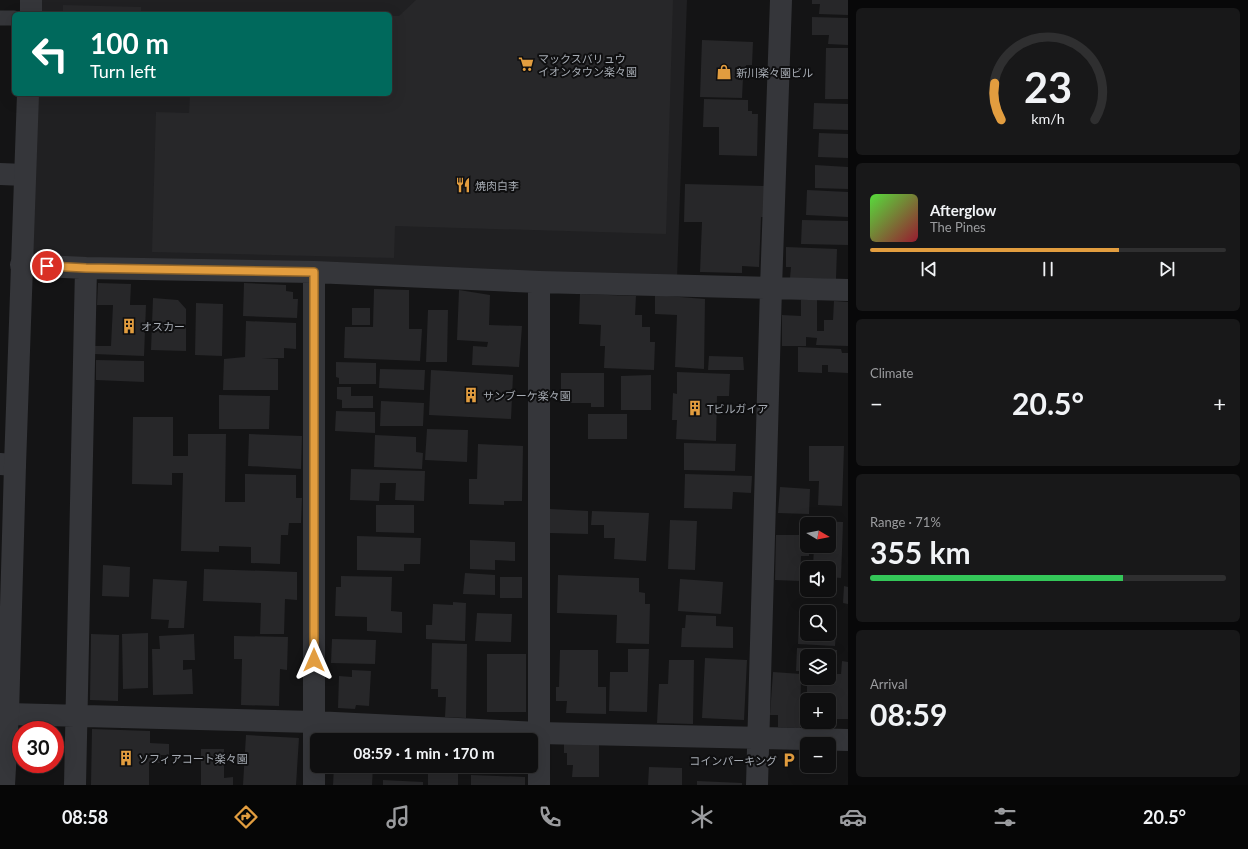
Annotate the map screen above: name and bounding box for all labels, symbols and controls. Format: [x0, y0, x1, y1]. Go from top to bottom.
text: 100 m [90, 26, 169, 60]
icon: left [24, 28, 76, 80]
place label: マックスバリュウ イオンタウン楽々園 [538, 52, 637, 78]
supermarket icon: マックスバリュウ イオンタウン楽々園 [517, 55, 535, 73]
text: Turn left [90, 60, 156, 82]
text: 23 [1024, 62, 1072, 112]
shop icon: 新川楽々園ビル [715, 63, 733, 81]
place label: 新川楽々園ビル [736, 66, 813, 79]
text: km/h [1031, 109, 1065, 126]
restaurant icon: 焼肉白李 [454, 176, 472, 194]
place label: 焼肉白李 [475, 179, 519, 192]
text: Afterglow [930, 201, 996, 219]
text: The Pines [930, 219, 986, 235]
pin [30, 249, 64, 283]
icon: arrive [36, 255, 58, 277]
icon: previous [918, 258, 940, 280]
icon: pause [1037, 258, 1059, 280]
icon: next [1156, 258, 1178, 280]
building icon: オスカー [120, 317, 138, 335]
place label: オスカー [141, 320, 185, 333]
text: Climate [870, 365, 913, 381]
text: 20.5° [1012, 385, 1084, 421]
building icon: サンブーケ楽々園 [462, 386, 480, 404]
place label: サンブーケ楽々園 [483, 389, 571, 402]
text: − [870, 390, 883, 417]
text: + [1213, 390, 1226, 417]
building icon: Tビルガイア [686, 399, 704, 417]
place label: Tビルガイア [707, 402, 768, 415]
text: Range · 71% [870, 514, 941, 530]
north arrow [800, 517, 836, 553]
map controls [800, 517, 836, 773]
text: 355 km [870, 534, 971, 570]
button: sound [800, 561, 836, 597]
button: search [800, 605, 836, 641]
position arrow [293, 639, 335, 681]
button: layers [800, 649, 836, 685]
text: Arrival [870, 676, 907, 692]
button: + [800, 693, 836, 729]
text: 08:59 [870, 696, 947, 732]
speed limit sign: 30 [12, 721, 64, 773]
button: − [800, 737, 836, 773]
text: 08:59 · 1 min · 170 m [354, 744, 494, 762]
building icon: ソフィアコート楽々園 [117, 749, 135, 767]
parking icon: コインパーキング [780, 751, 798, 769]
place label: ソフィアコート楽々園 [138, 752, 248, 765]
place label: コインパーキング [689, 754, 777, 767]
icon: directions [232, 803, 260, 831]
icon: music [384, 803, 412, 831]
icon: phone [536, 803, 564, 831]
icon: climate [688, 803, 716, 831]
icon: car [839, 803, 867, 831]
icon: filters [991, 803, 1019, 831]
text: 08:58 [62, 806, 108, 828]
text: 20.5° [1143, 806, 1186, 828]

